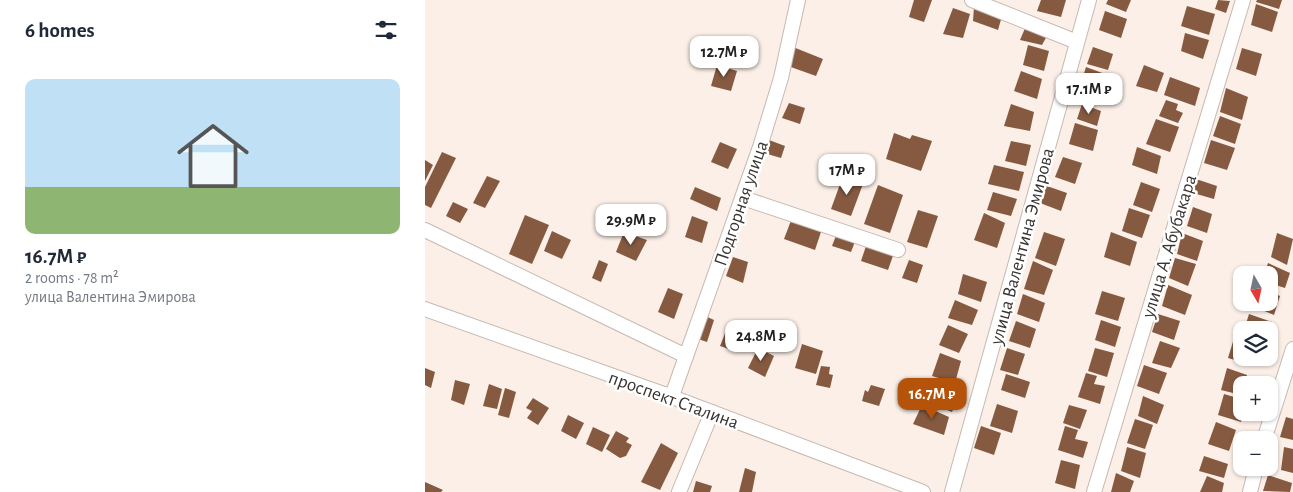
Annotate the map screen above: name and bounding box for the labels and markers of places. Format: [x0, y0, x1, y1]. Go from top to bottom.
pin: 12.7M ₽ [678, 36, 770, 78]
pin: 17.1M ₽ [1043, 72, 1135, 115]
pin: 17M ₽ [812, 154, 882, 196]
pin: 29.9M ₽ [585, 204, 677, 246]
pin: 24.8M ₽ [715, 320, 807, 362]
pin: 16.7M ₽ [886, 378, 978, 420]

